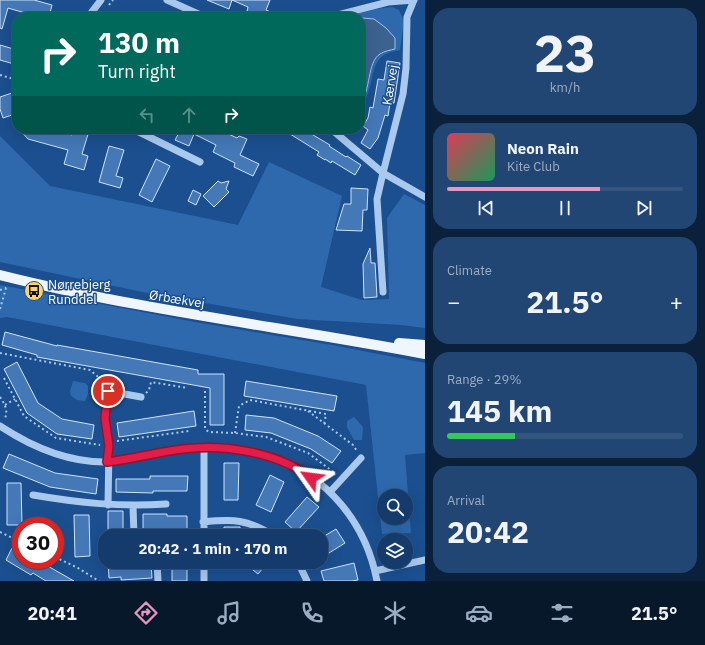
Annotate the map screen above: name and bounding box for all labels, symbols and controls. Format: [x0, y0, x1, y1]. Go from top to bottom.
text: 23 [534, 19, 596, 86]
text: 130 m [98, 24, 180, 61]
icon: right [32, 28, 84, 80]
text: Turn right [98, 60, 176, 83]
street label: Kærvej [378, 63, 402, 107]
text: km/h [550, 79, 580, 96]
icon: left [136, 104, 158, 126]
icon: ahead [178, 104, 200, 126]
icon: right [220, 104, 242, 126]
text: Neon Rain [507, 139, 579, 158]
text: Kite Club [507, 158, 560, 175]
icon: previous [475, 197, 497, 219]
icon: pause [554, 197, 576, 219]
icon: next [633, 197, 655, 219]
text: Climate [447, 262, 492, 279]
place label: Nørrebjerg Runddel [48, 276, 111, 308]
bus stop icon: Nørrebjerg Runddel [23, 280, 45, 302]
text: 21.5° [526, 282, 604, 321]
street label: Ørbækvej [148, 286, 206, 312]
text: − [447, 287, 460, 316]
text: + [670, 287, 683, 316]
text: Range · 29% [447, 371, 521, 388]
pin [91, 374, 125, 408]
icon: arrive [97, 380, 119, 402]
text: 145 km [447, 391, 552, 430]
position arrow [290, 457, 332, 499]
map controls [377, 489, 413, 569]
button: search [377, 489, 413, 525]
text: Arrival [447, 492, 485, 509]
text: 20:42 [447, 512, 529, 551]
speed limit sign: 30 [12, 517, 64, 569]
button: layers [377, 533, 413, 569]
text: 20:42 · 1 min · 170 m [139, 539, 287, 558]
icon: directions [132, 599, 160, 627]
icon: music [215, 599, 243, 627]
icon: phone [298, 599, 326, 627]
icon: climate [381, 599, 409, 627]
icon: car [465, 599, 493, 627]
icon: filters [548, 599, 576, 627]
text: 20:41 [28, 602, 77, 625]
text: 21.5° [631, 602, 677, 625]

